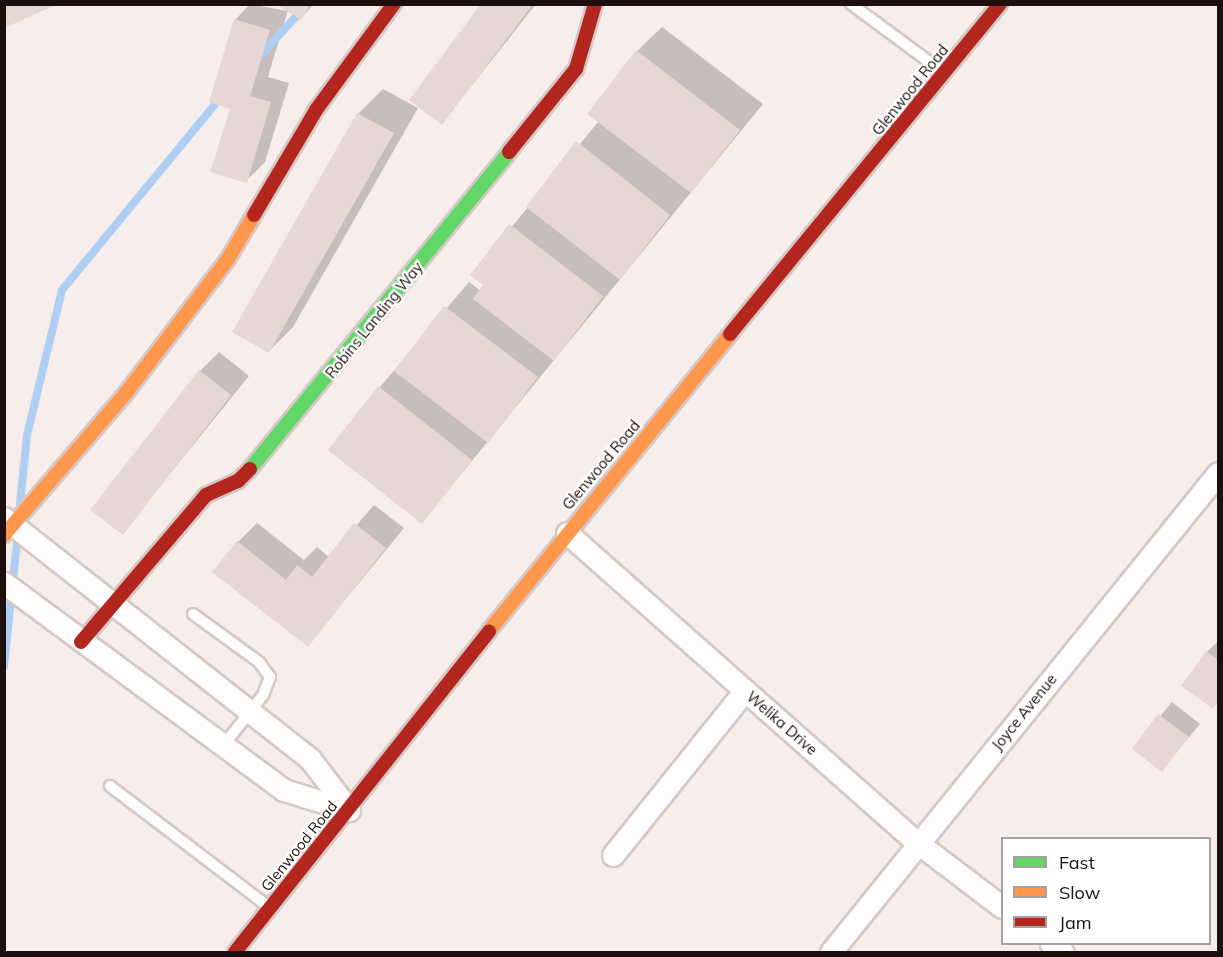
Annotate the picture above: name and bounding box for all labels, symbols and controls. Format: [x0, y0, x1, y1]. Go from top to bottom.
street label: Glenwood Road [868, 41, 952, 139]
street label: Robins Landing Way [322, 258, 426, 382]
street label: Glenwood Road [558, 417, 644, 513]
street label: Joyce Avenue [988, 670, 1060, 754]
street label: Welika Drive [743, 687, 821, 759]
street label: Glenwood Road [257, 797, 341, 895]
legend [1001, 837, 1211, 945]
text: Fast [1059, 851, 1095, 874]
text: Slow [1059, 881, 1100, 904]
text: Jam [1059, 911, 1092, 934]

